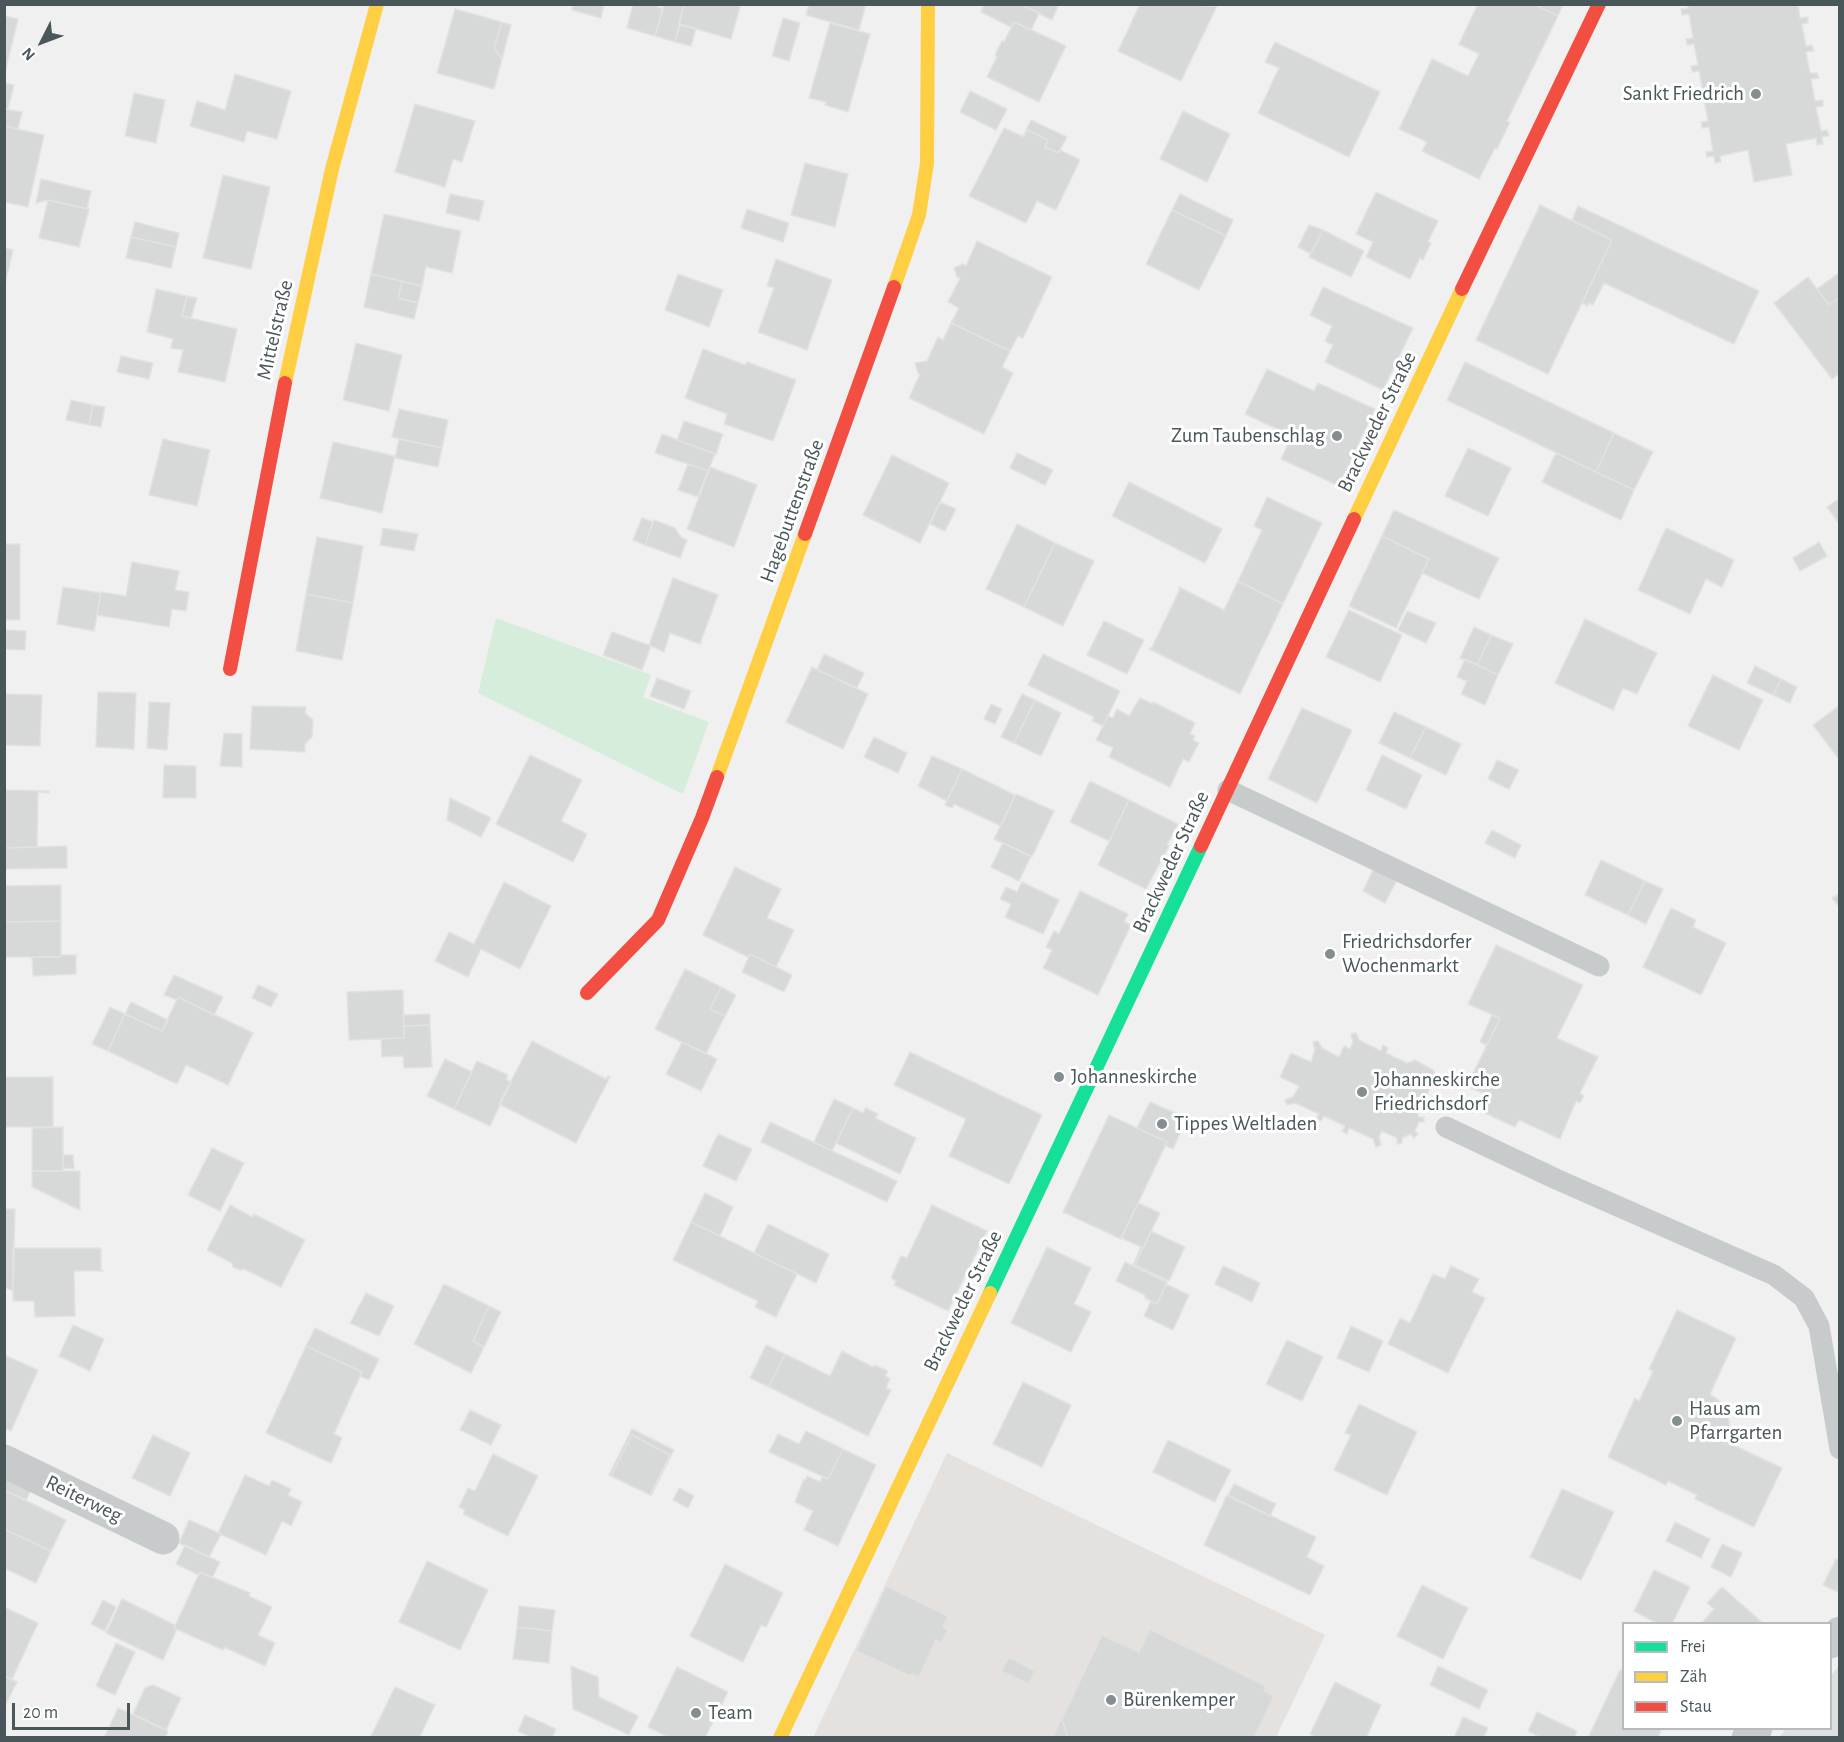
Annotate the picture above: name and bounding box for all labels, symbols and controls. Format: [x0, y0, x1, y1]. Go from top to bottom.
north arrow [12, 12, 72, 72]
text: N [19, 45, 38, 64]
place label: Sankt Friedrich [1623, 81, 1744, 107]
marker: Sankt Friedrich [1749, 87, 1763, 101]
street label: Mittelstraße [251, 278, 299, 382]
street label: Brackweder Straße [1332, 347, 1422, 497]
place label: Zum Taubenschlag [1171, 423, 1325, 449]
marker: Zum Taubenschlag [1330, 429, 1344, 443]
street label: Hagebuttenstraße [754, 436, 830, 586]
street label: Brackweder Straße [1127, 787, 1215, 937]
place label: Friedrichsdorfer Wochenmarkt [1342, 929, 1472, 979]
marker: Friedrichsdorfer Wochenmarkt [1323, 947, 1337, 961]
place label: Johanneskirche [1071, 1064, 1197, 1090]
place label: Johanneskirche Friedrichsdorf [1374, 1067, 1500, 1117]
marker: Johanneskirche [1052, 1070, 1066, 1084]
marker: Johanneskirche Friedrichsdorf [1355, 1085, 1369, 1099]
place label: Tippes Weltladen [1174, 1111, 1317, 1137]
marker: Tippes Weltladen [1155, 1117, 1169, 1131]
street label: Brackweder Straße [918, 1226, 1008, 1376]
place label: Haus am Pfarrgarten [1689, 1396, 1782, 1446]
marker: Haus am Pfarrgarten [1670, 1414, 1684, 1428]
street label: Reiterweg [41, 1470, 127, 1528]
legend [1622, 1622, 1832, 1730]
text: Frei [1680, 1638, 1706, 1656]
text: Zäh [1680, 1668, 1707, 1686]
place label: Bürenkemper [1123, 1687, 1235, 1713]
scale bar [15, 1691, 134, 1729]
marker: Bürenkemper [1104, 1693, 1118, 1707]
text: Stau [1680, 1698, 1712, 1716]
place label: Team [708, 1700, 753, 1726]
text: 20 m [23, 1704, 58, 1722]
marker: Team [689, 1706, 703, 1720]

